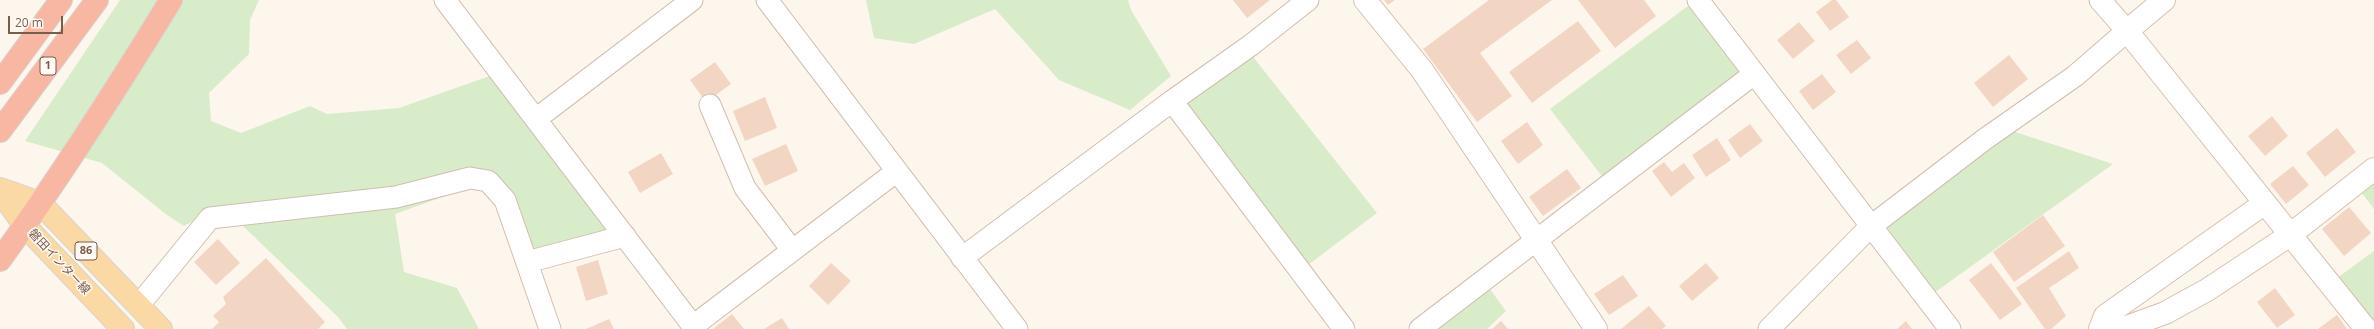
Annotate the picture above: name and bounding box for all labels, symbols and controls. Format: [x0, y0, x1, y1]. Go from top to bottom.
scale bar [10, 8, 65, 34]
text: 20 m [15, 14, 43, 31]
road number: 1 [40, 57, 56, 75]
street label: 磐田インター線 [25, 226, 93, 298]
road number: 86 [75, 242, 97, 260]

